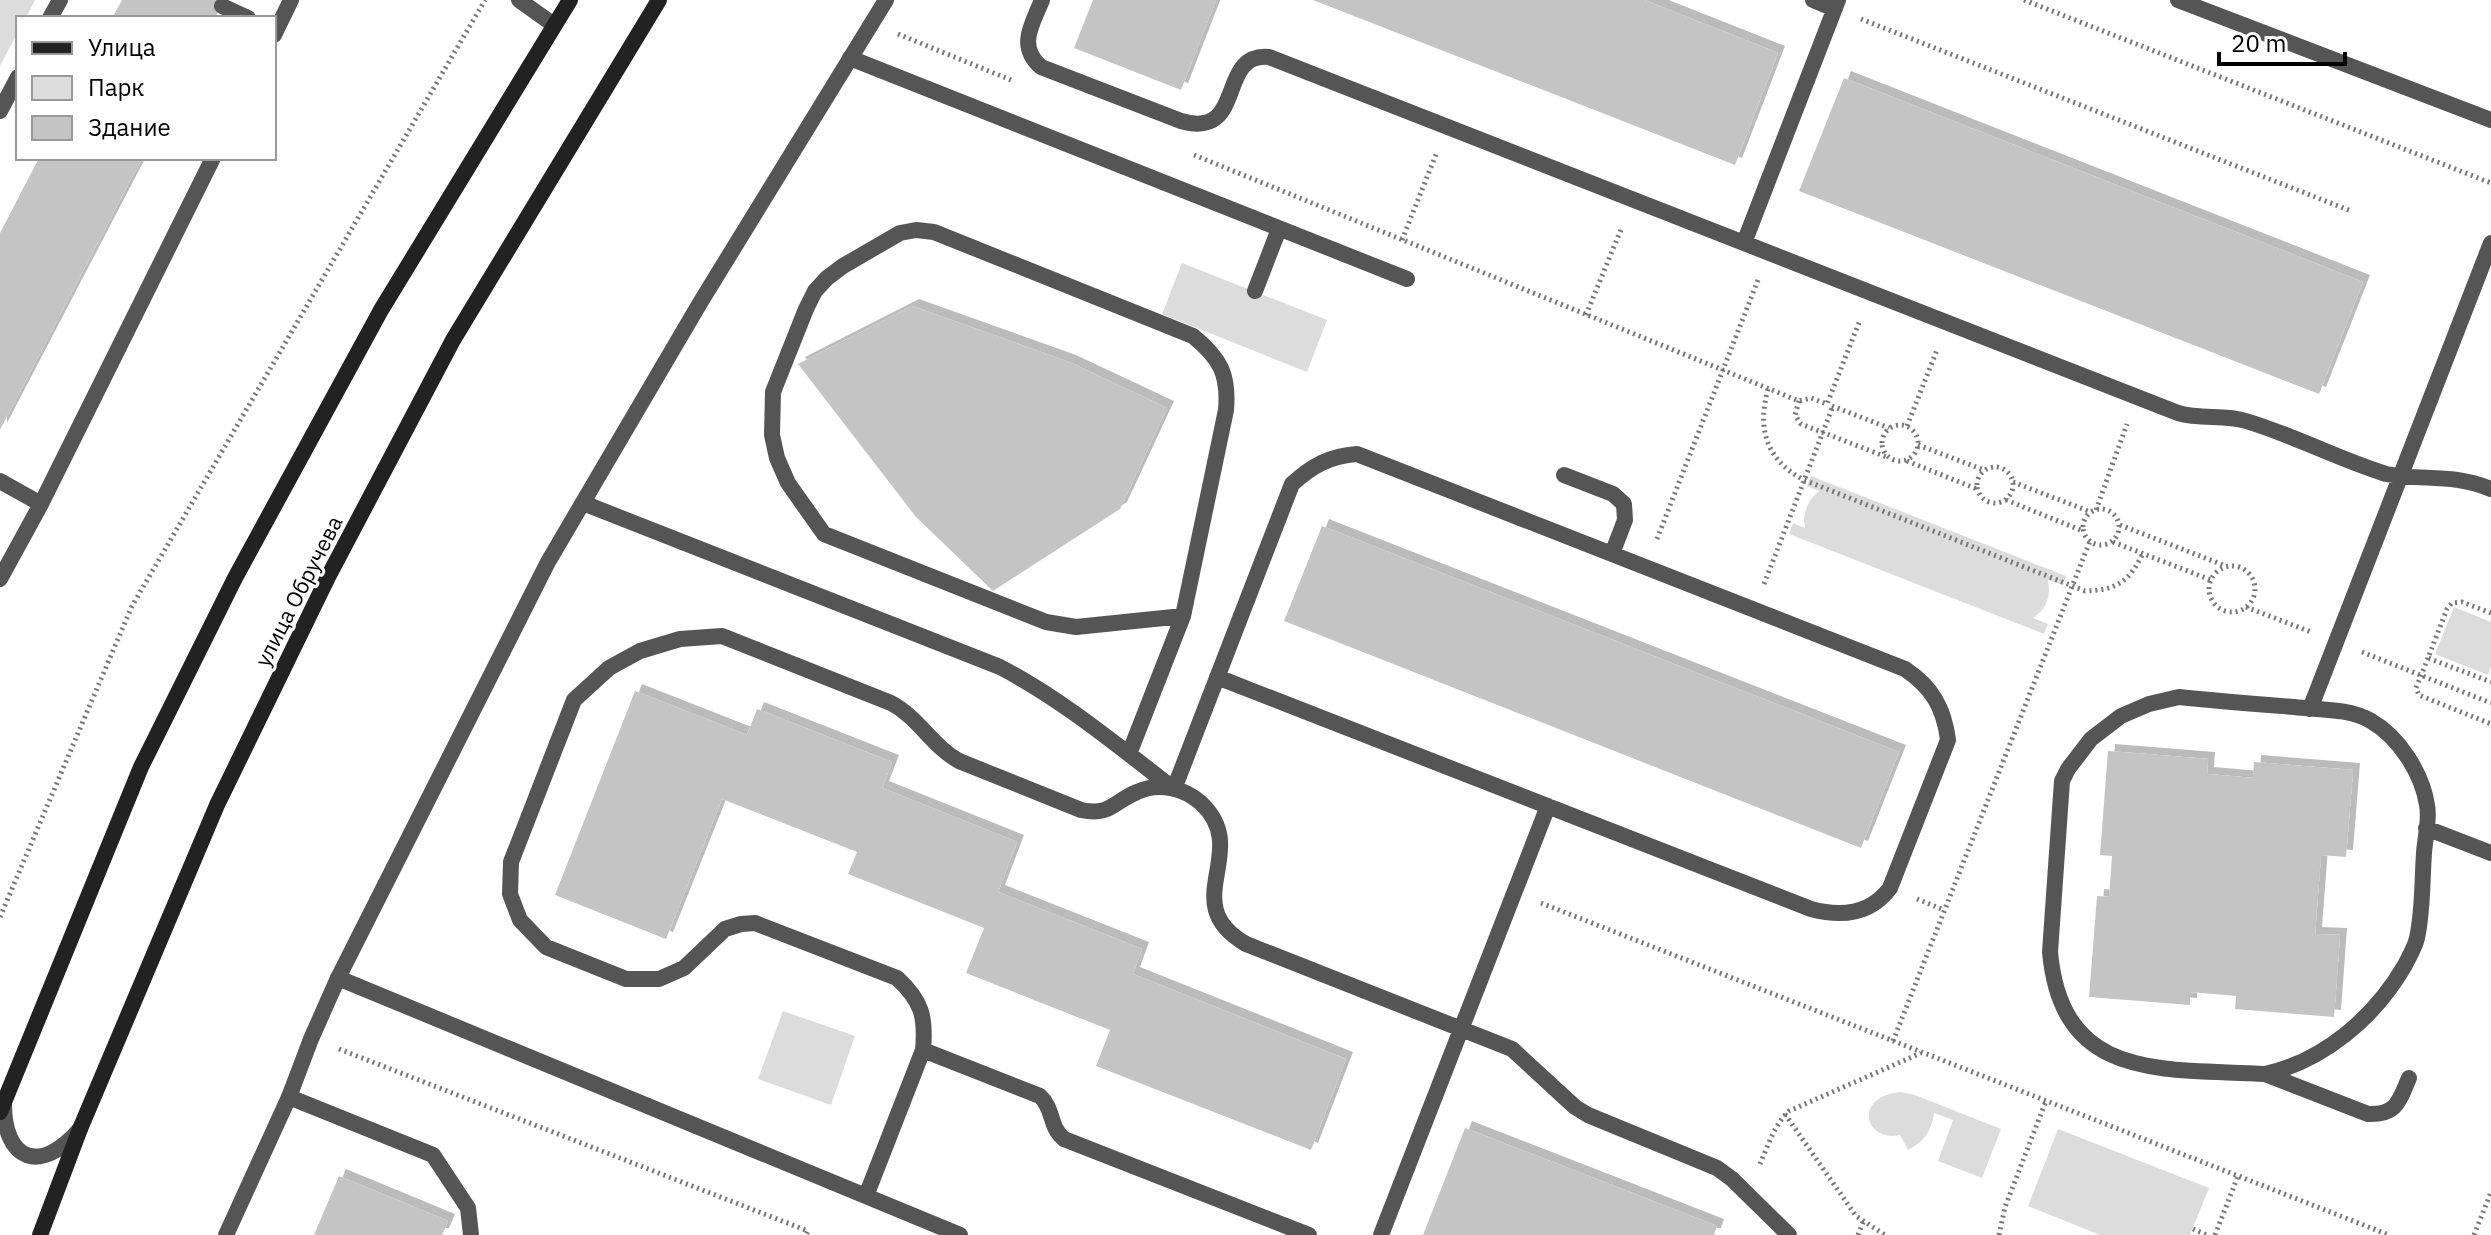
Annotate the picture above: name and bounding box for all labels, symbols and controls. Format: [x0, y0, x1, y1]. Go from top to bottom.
legend [16, 16, 276, 160]
scale bar [2219, 16, 2345, 66]
text: 20 m [2231, 27, 2286, 59]
text: Улица [88, 31, 156, 63]
text: Парк [88, 71, 145, 103]
text: Здание [88, 111, 171, 143]
street label: улица Обручева [247, 510, 349, 671]

